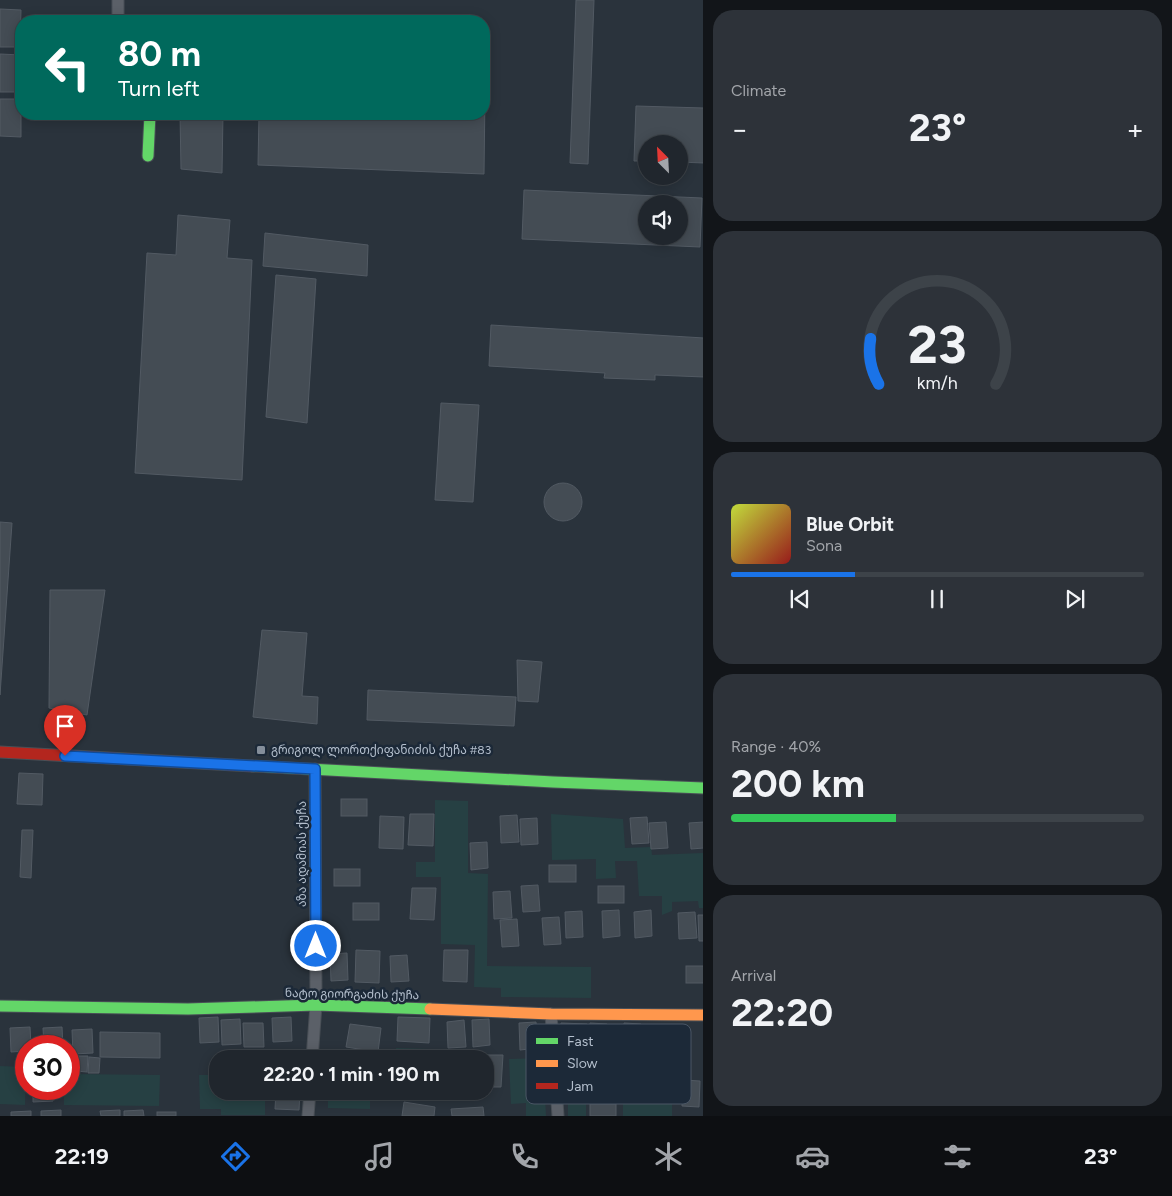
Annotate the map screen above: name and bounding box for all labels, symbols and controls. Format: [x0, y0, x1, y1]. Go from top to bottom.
text: 80 m [118, 33, 201, 75]
icon: left [35, 35, 100, 100]
text: Turn left [118, 75, 200, 102]
text: Climate [731, 81, 786, 100]
text: 23° [909, 105, 966, 151]
text: − [731, 112, 748, 146]
text: + [1127, 112, 1144, 146]
north arrow [638, 135, 688, 185]
map controls [638, 135, 688, 245]
button: sound [638, 195, 688, 245]
text: 23 [908, 314, 967, 376]
text: km/h [917, 372, 958, 393]
text: Blue Orbit [806, 513, 894, 536]
text: Sona [806, 536, 842, 555]
icon: previous [786, 585, 814, 613]
icon: pause [923, 585, 951, 613]
icon: next [1061, 585, 1089, 613]
pin [44, 705, 86, 756]
icon: arrive [51, 712, 79, 740]
text: Range · 40% [731, 737, 821, 756]
place label: გრიგოლ ლორთქიფანიძის ქუჩა #83 [271, 743, 491, 758]
marker: გრიგოლ ლორთქიფანიძის ქუჩა #83 [255, 744, 267, 756]
text: 200 km [731, 761, 865, 807]
street label: აზა ადამიას ქუჩა [295, 801, 310, 907]
position arrow [289, 919, 341, 971]
text: Arrival [731, 966, 776, 985]
street label: ნატო გიორგაძის ქუჩა [285, 986, 419, 1002]
text: 22:20 [731, 990, 833, 1036]
legend [526, 1024, 691, 1104]
text: Fast [567, 1033, 593, 1050]
speed limit sign: 30 [15, 1035, 80, 1100]
text: Slow [567, 1055, 598, 1072]
text: 22:20 · 1 min · 190 m [263, 1063, 440, 1086]
text: Jam [567, 1078, 593, 1095]
icon: directions [218, 1139, 253, 1174]
icon: music [362, 1139, 397, 1174]
icon: phone [507, 1139, 542, 1174]
icon: climate [651, 1139, 686, 1174]
icon: car [795, 1139, 830, 1174]
icon: filters [940, 1139, 975, 1174]
text: 22:19 [55, 1143, 109, 1170]
text: 23° [1084, 1143, 1117, 1170]

